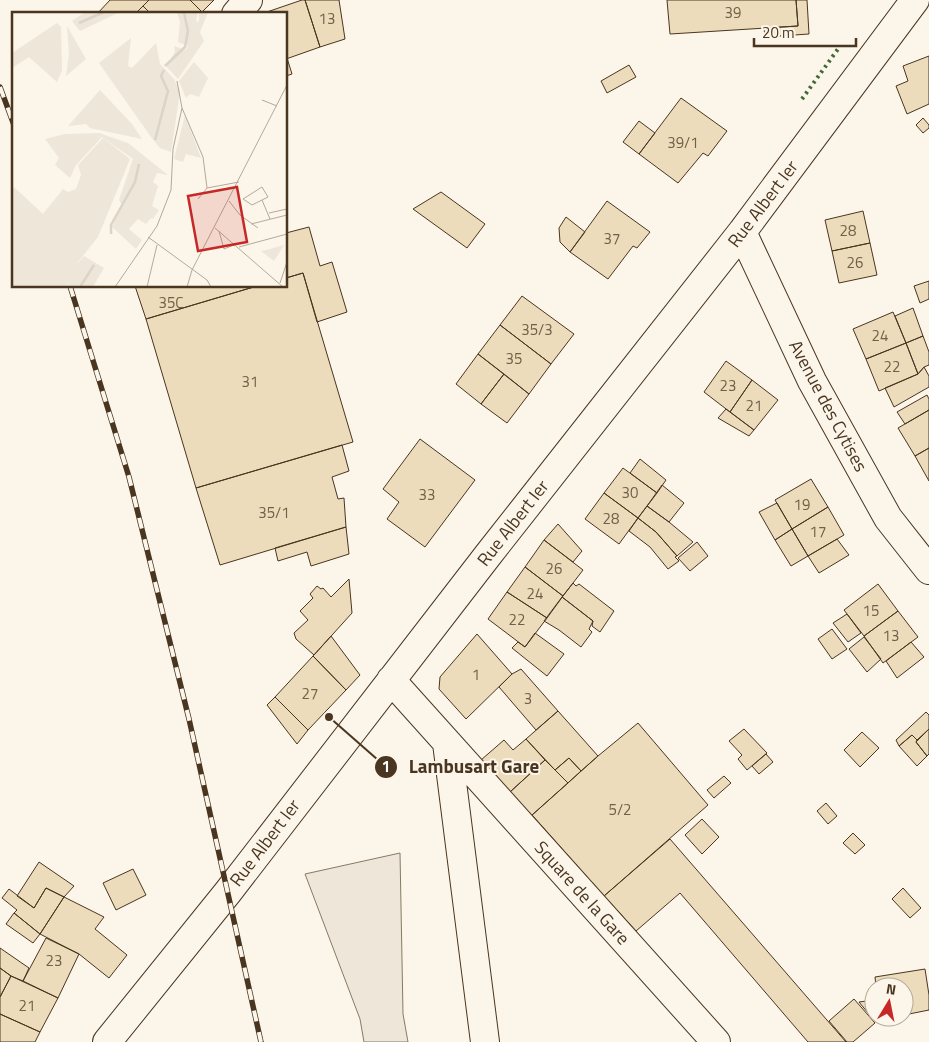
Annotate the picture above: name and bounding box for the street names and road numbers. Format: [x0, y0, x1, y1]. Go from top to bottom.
street label: Rue Albert Ier [721, 154, 804, 253]
street label: Avenue des Cytises [782, 335, 875, 476]
street label: Rue Albert Ier [470, 474, 555, 572]
street label: Rue Albert Ier [223, 793, 306, 892]
street label: Square de la Gare [528, 835, 637, 951]

